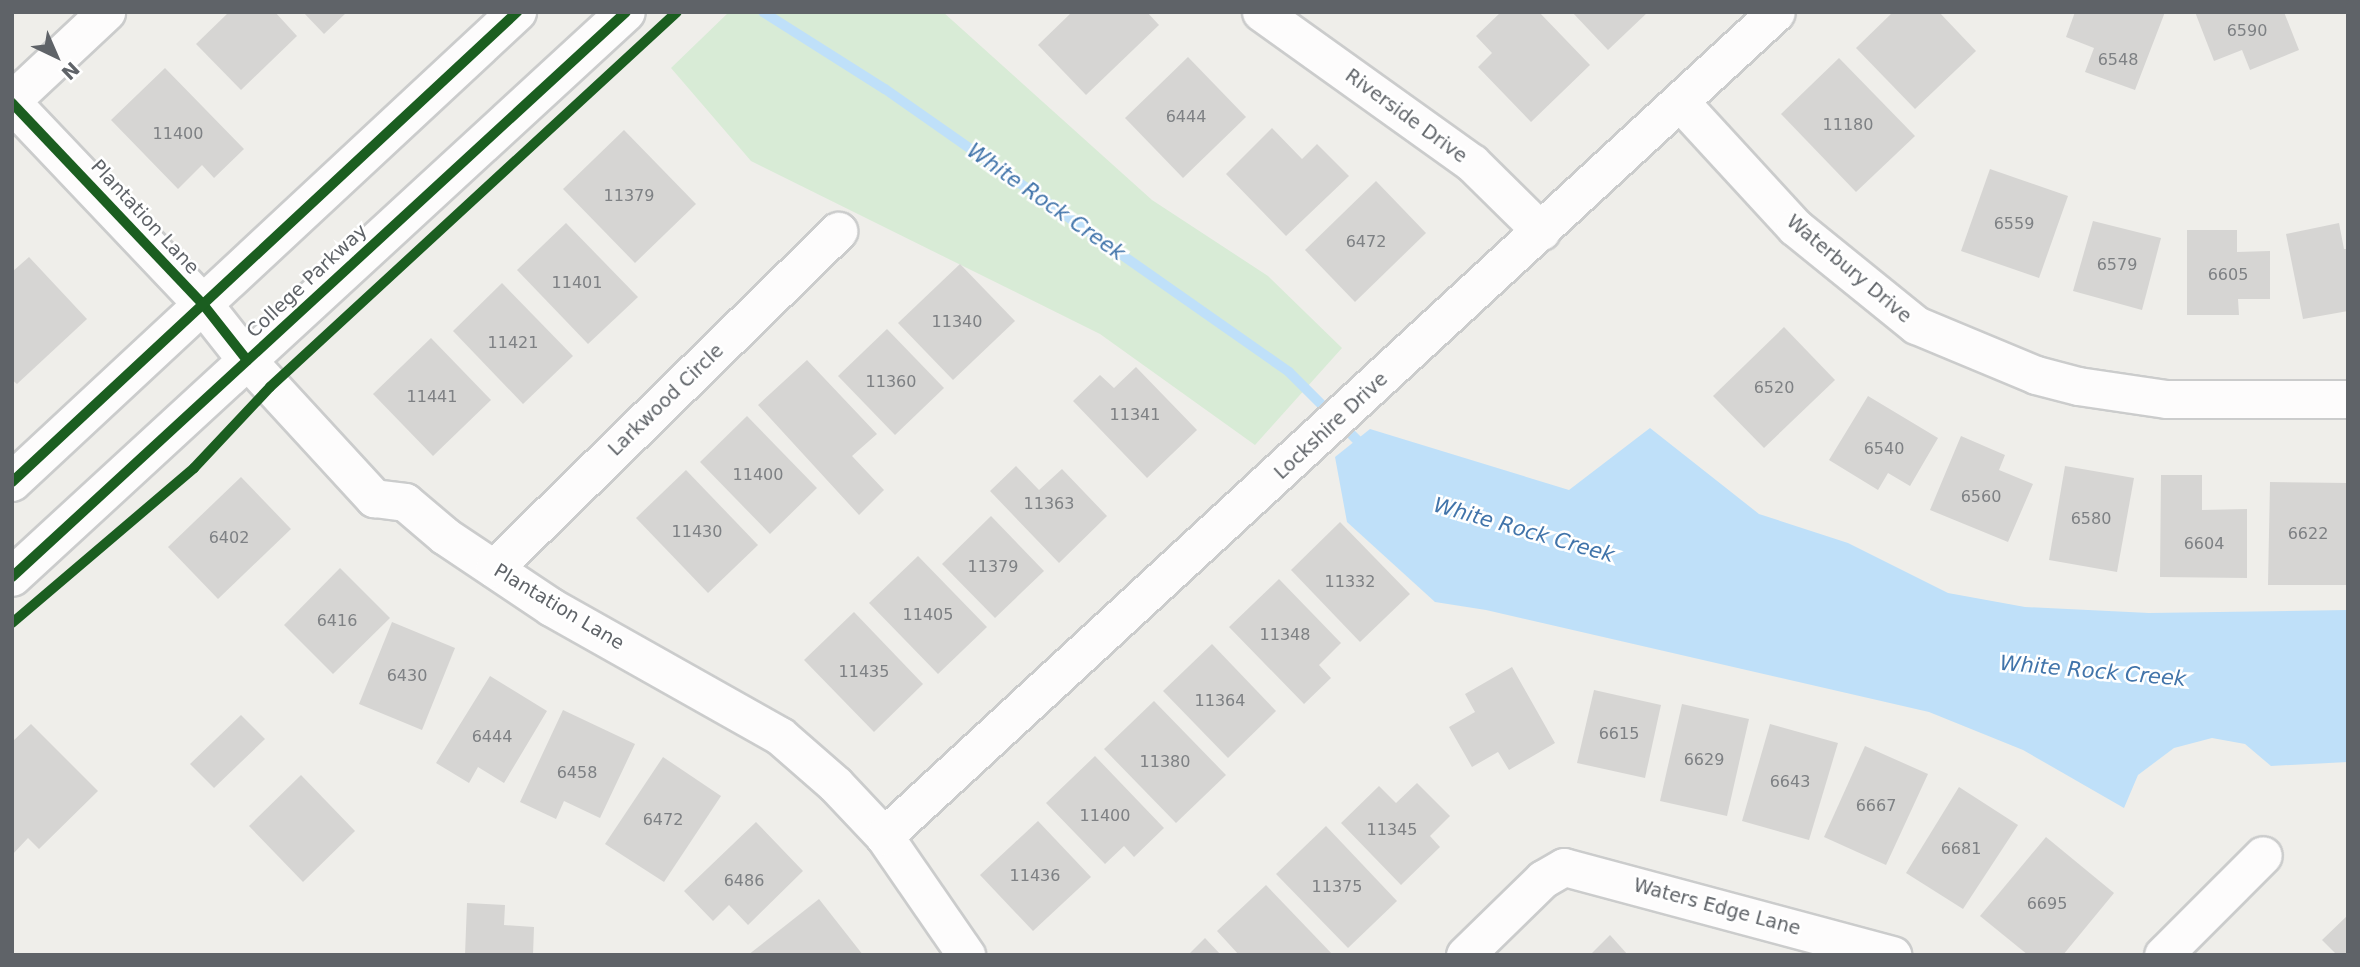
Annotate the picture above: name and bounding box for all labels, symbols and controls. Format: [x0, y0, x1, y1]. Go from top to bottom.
north arrow [21, 21, 91, 91]
house number: 6590 [2227, 21, 2267, 41]
house number: 6548 [2098, 50, 2138, 70]
text: N [57, 58, 84, 85]
street label: Riverside Drive [1341, 64, 1471, 168]
house number: 6444 [1166, 107, 1206, 127]
house number: 11180 [1823, 115, 1873, 135]
house number: 11400 [153, 124, 203, 144]
water label: White Rock Creek [962, 138, 1130, 266]
street label: Plantation Lane [86, 155, 204, 279]
house number: 11379 [604, 186, 654, 206]
street label: Waterbury Drive [1782, 210, 1916, 328]
house number: 6559 [1994, 214, 2034, 234]
street label: College Parkway [242, 219, 372, 343]
house number: 6472 [1346, 232, 1386, 252]
house number: 6579 [2097, 255, 2137, 275]
house number: 6605 [2208, 265, 2248, 285]
house number: 11401 [552, 273, 602, 293]
house number: 11340 [932, 312, 982, 332]
house number: 11421 [488, 333, 538, 353]
street label: Larkwood Circle [604, 339, 728, 461]
street label: Lockshire Drive [1270, 368, 1392, 484]
house number: 11360 [866, 372, 916, 392]
house number: 6520 [1754, 378, 1794, 398]
house number: 11441 [407, 387, 457, 407]
house number: 11341 [1110, 405, 1160, 425]
house number: 6540 [1864, 439, 1904, 459]
house number: 11400 [733, 465, 783, 485]
house number: 6560 [1961, 487, 2001, 507]
water label: White Rock Creek [1431, 492, 1617, 568]
house number: 11363 [1024, 494, 1074, 514]
house number: 6580 [2071, 509, 2111, 529]
house number: 11430 [672, 522, 722, 542]
house number: 6622 [2288, 524, 2328, 544]
house number: 6402 [209, 528, 249, 548]
house number: 6604 [2184, 534, 2224, 554]
house number: 11379 [968, 557, 1018, 577]
street label: Plantation Lane [490, 559, 628, 655]
house number: 11332 [1325, 572, 1375, 592]
house number: 11405 [903, 605, 953, 625]
house number: 6416 [317, 611, 357, 631]
house number: 11348 [1260, 625, 1310, 645]
water label: White Rock Creek [1999, 650, 2187, 692]
house number: 11435 [839, 662, 889, 682]
house number: 6430 [387, 666, 427, 686]
house number: 11364 [1195, 691, 1245, 711]
house number: 6615 [1599, 724, 1639, 744]
house number: 6444 [472, 727, 512, 747]
house number: 6629 [1684, 750, 1724, 770]
house number: 11380 [1140, 752, 1190, 772]
house number: 6458 [557, 763, 597, 783]
house number: 6643 [1770, 772, 1810, 792]
house number: 6667 [1856, 796, 1896, 816]
house number: 11400 [1080, 806, 1130, 826]
house number: 6472 [643, 810, 683, 830]
house number: 11345 [1367, 820, 1417, 840]
house number: 6681 [1941, 839, 1981, 859]
house number: 11436 [1010, 866, 1060, 886]
house number: 6486 [724, 871, 764, 891]
street label: Waters Edge Lane [1631, 874, 1803, 940]
house number: 11375 [1312, 877, 1362, 897]
house number: 6695 [2027, 894, 2067, 914]

